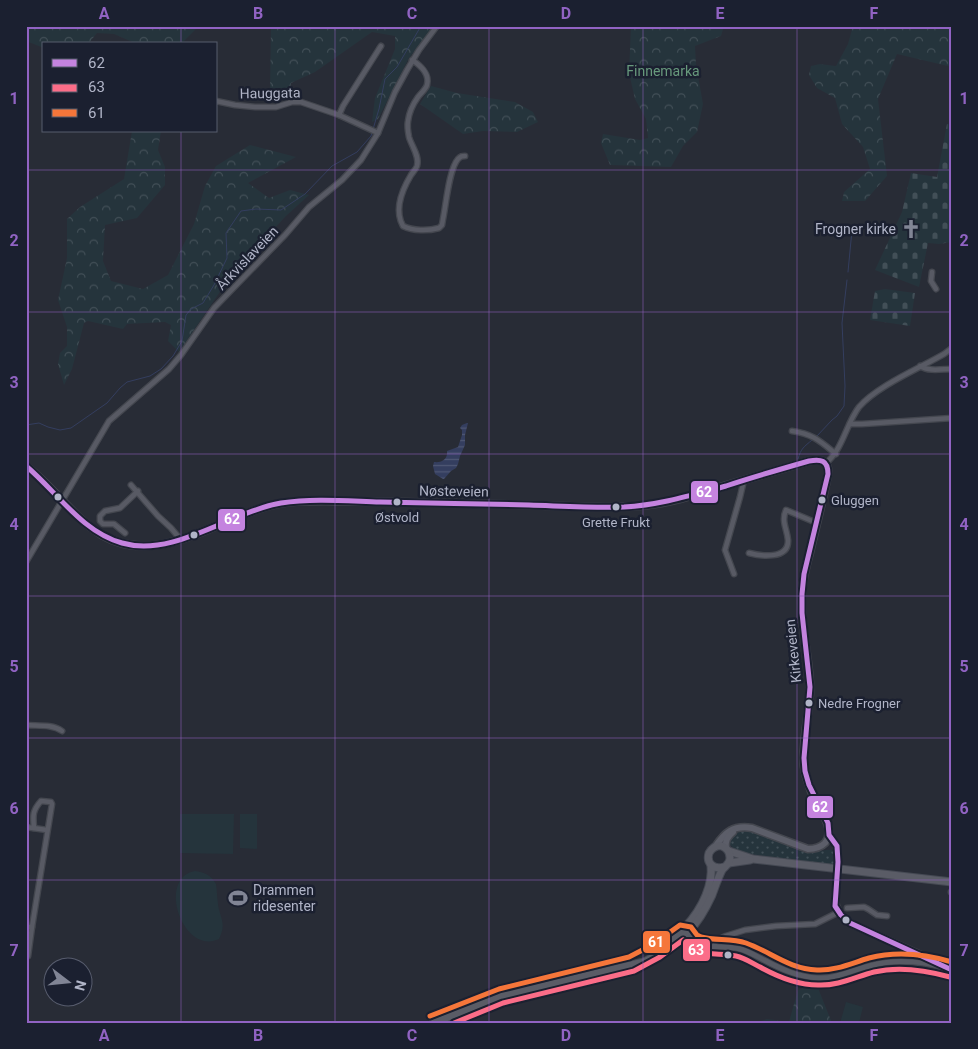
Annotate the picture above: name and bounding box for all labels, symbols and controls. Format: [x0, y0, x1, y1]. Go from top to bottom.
text: A [99, 4, 110, 23]
text: B [253, 4, 263, 23]
text: C [407, 4, 417, 23]
text: D [561, 4, 571, 23]
text: E [716, 4, 725, 23]
text: F [870, 4, 879, 23]
legend [42, 42, 218, 132]
text: 62 [88, 54, 105, 72]
park label: Finnemarka [626, 63, 700, 79]
text: 63 [88, 78, 105, 96]
street label: Hauggata [239, 84, 301, 102]
text: 1 [9, 89, 19, 108]
text: 1 [959, 89, 969, 108]
text: 61 [88, 104, 105, 122]
church icon: Frogner kirke [900, 218, 922, 240]
place label: Frogner kirke [815, 221, 896, 237]
street label: Årkvislaveien [212, 222, 281, 293]
text: 2 [9, 231, 19, 250]
text: 2 [959, 231, 969, 250]
text: 3 [9, 373, 19, 392]
text: 3 [959, 373, 969, 392]
line badge: 62 [690, 480, 719, 504]
street label: Nøsteveien [419, 482, 489, 500]
text: 62 [696, 484, 712, 500]
unlabelled marker [53, 492, 63, 502]
place label: Gluggen [831, 493, 879, 508]
marker: Gluggen [817, 495, 827, 505]
marker: Østvold [392, 497, 402, 507]
marker: Grette Frukt [611, 502, 621, 512]
line badge: 62 [217, 508, 246, 532]
place label: Østvold [375, 510, 419, 525]
text: 62 [224, 511, 240, 527]
text: 4 [9, 515, 19, 534]
place label: Grette Frukt [582, 515, 650, 530]
text: 4 [959, 515, 969, 534]
unlabelled marker [189, 530, 199, 540]
street label: Kirkeveien [782, 618, 804, 684]
text: 5 [9, 657, 19, 676]
text: 5 [959, 657, 969, 676]
place label: Nedre Frogner [818, 696, 901, 711]
marker: Nedre Frogner [804, 698, 814, 708]
line badge: 62 [806, 795, 834, 819]
text: 6 [9, 799, 19, 818]
text: 62 [812, 799, 828, 815]
text: 6 [959, 799, 969, 818]
place label: Drammen ridesenter [253, 882, 316, 914]
sports icon: Drammen ridesenter [227, 887, 249, 909]
unlabelled marker [841, 915, 851, 925]
line badge: 61 [642, 930, 671, 954]
text: 61 [648, 934, 664, 950]
line badge: 63 [682, 938, 711, 962]
text: 7 [9, 941, 19, 960]
text: 7 [959, 941, 969, 960]
text: 63 [688, 942, 704, 958]
unlabelled marker [723, 950, 733, 960]
north arrow [42, 956, 92, 1006]
text: N [71, 979, 90, 993]
text: A [99, 1026, 110, 1045]
text: B [253, 1026, 263, 1045]
text: C [407, 1026, 417, 1045]
text: D [561, 1026, 571, 1045]
text: E [716, 1026, 725, 1045]
text: F [870, 1026, 879, 1045]

